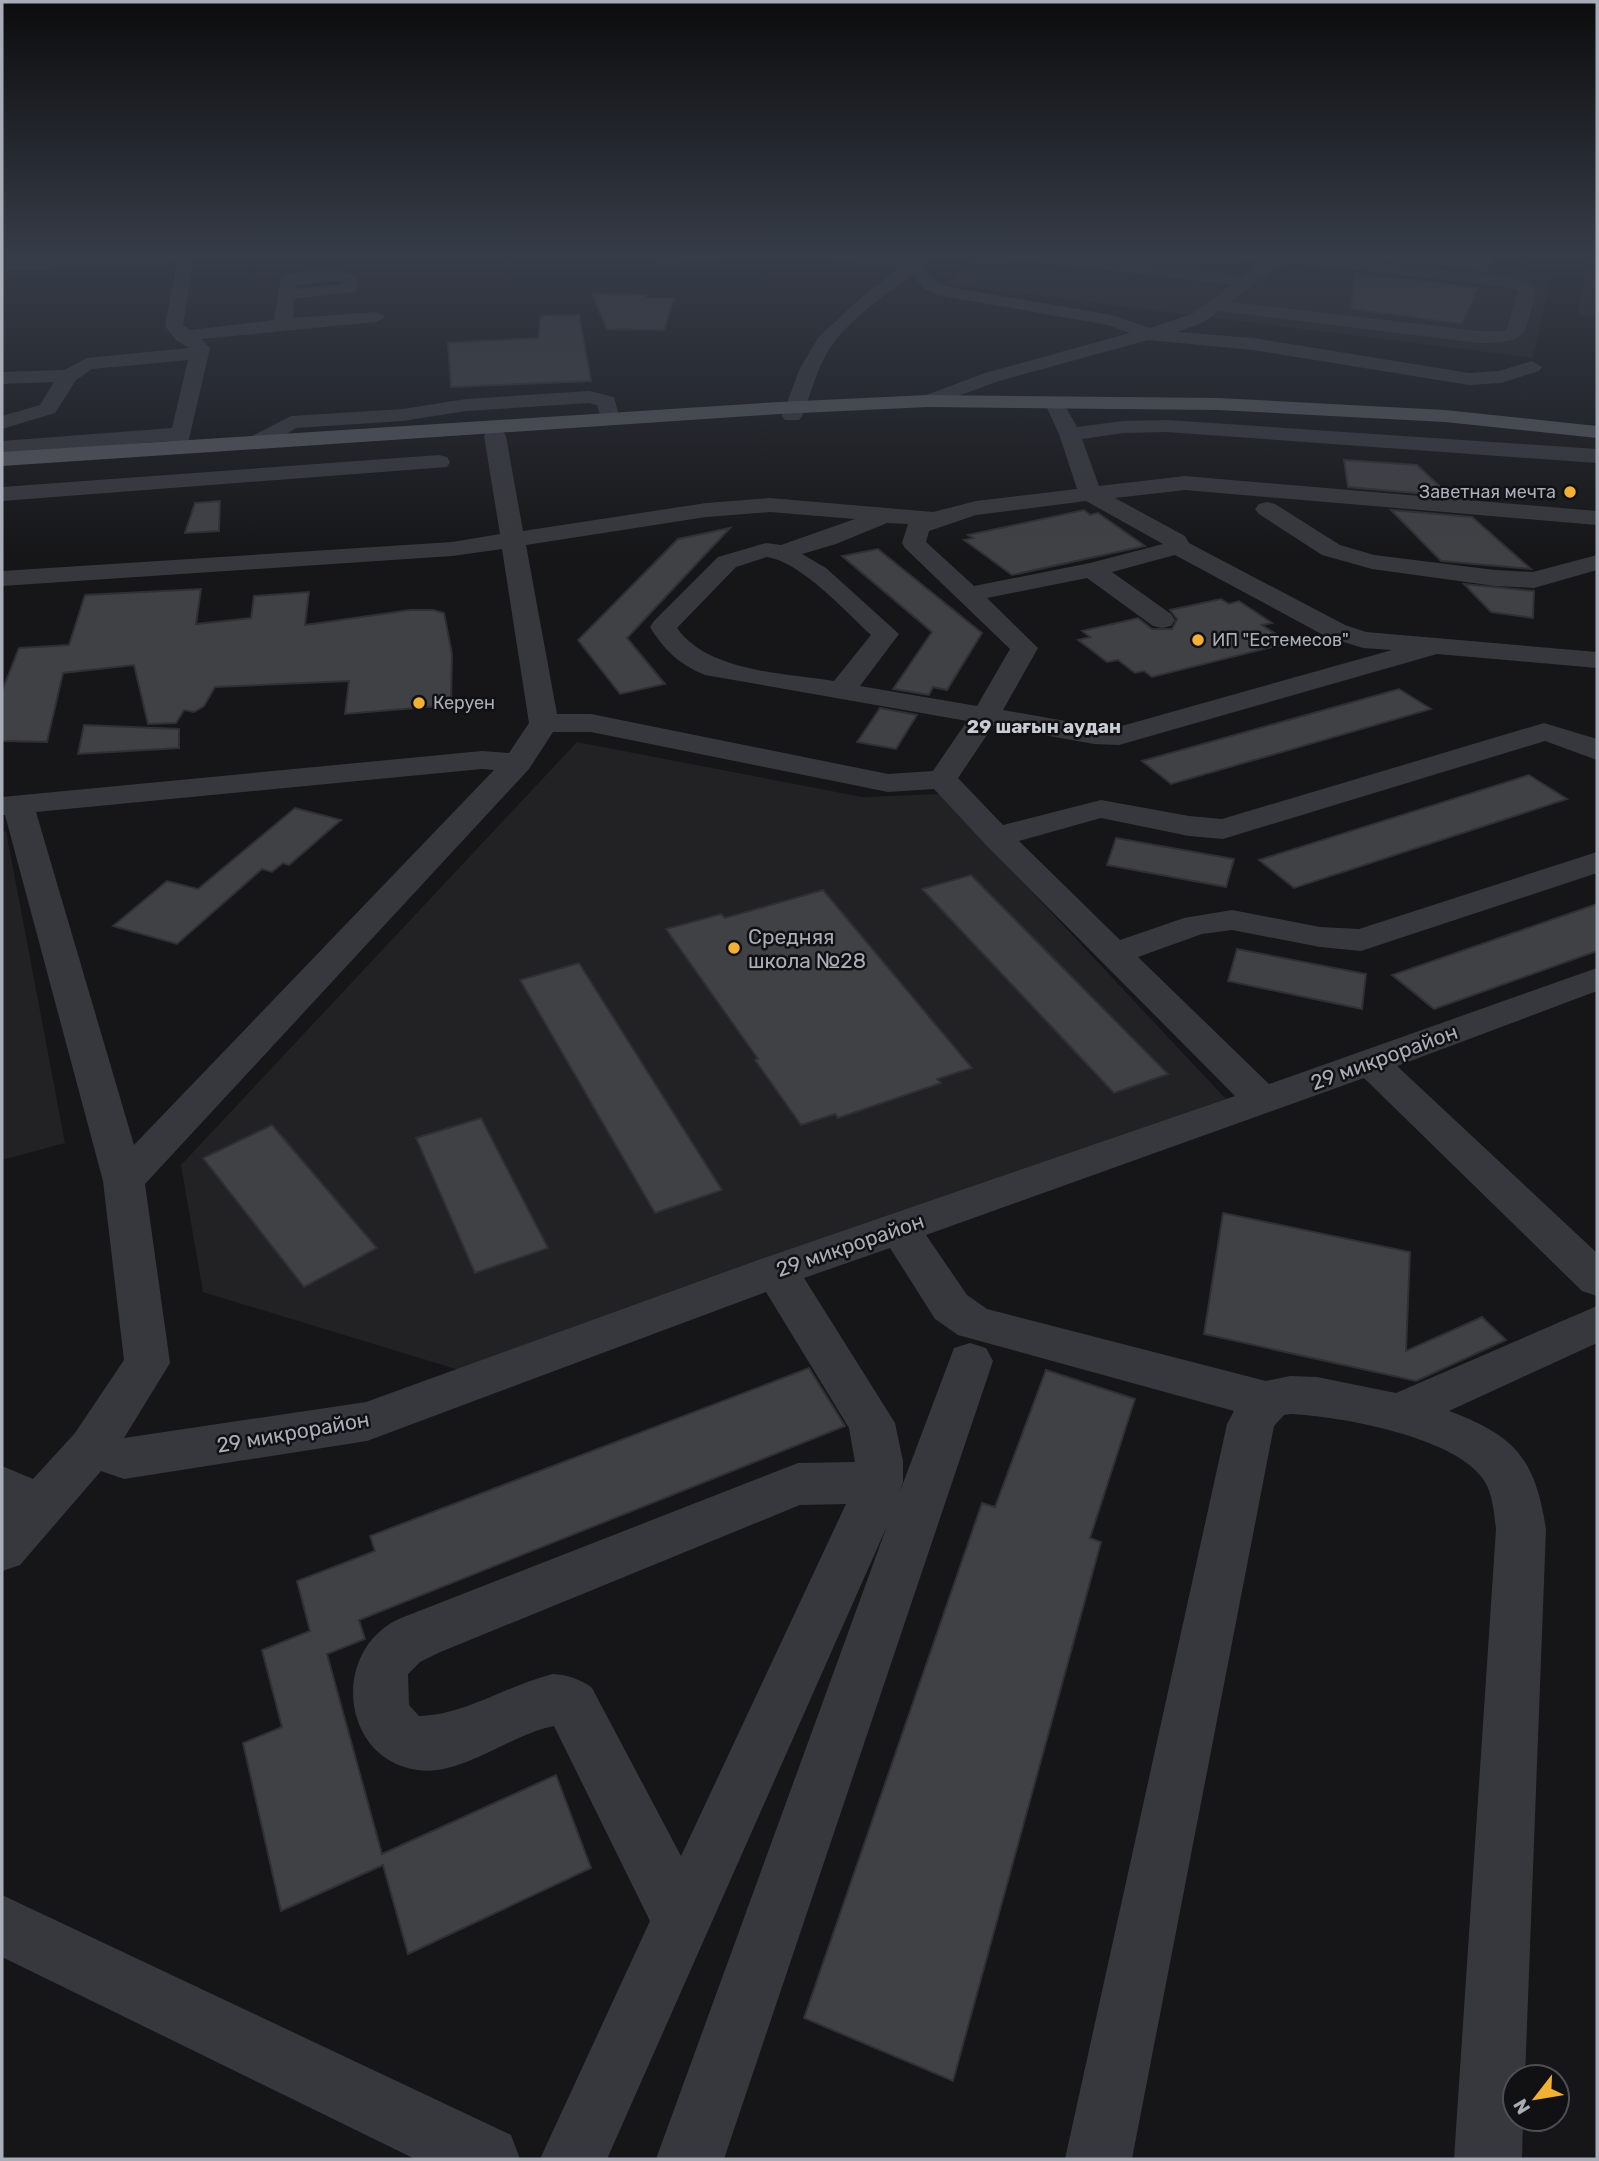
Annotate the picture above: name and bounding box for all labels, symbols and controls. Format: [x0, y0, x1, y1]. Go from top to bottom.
place label: Заветная мечта [1419, 481, 1556, 503]
marker: Заветная мечта [1562, 484, 1578, 500]
place label: ИП "Естемесов" [1212, 629, 1349, 651]
marker: ИП "Естемесов" [1190, 632, 1206, 648]
place label: Керуен [433, 692, 495, 714]
marker: Керуен [411, 695, 427, 711]
district label: 29 шағын аудан [967, 715, 1121, 738]
place label: Средняя школа №28 [748, 924, 866, 973]
marker: Средняя школа №28 [726, 940, 742, 956]
street label: 29 микрорайон [1307, 1019, 1461, 1095]
street label: 29 микрорайон [773, 1208, 927, 1282]
street label: 29 микрорайон [215, 1406, 371, 1458]
north arrow [1501, 2063, 1571, 2133]
text: N [1508, 2095, 1535, 2118]

